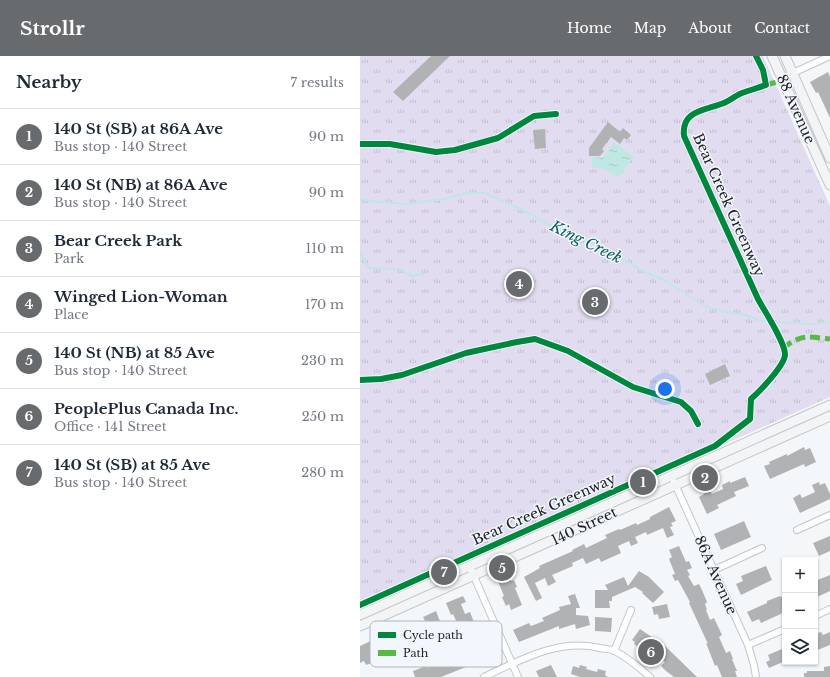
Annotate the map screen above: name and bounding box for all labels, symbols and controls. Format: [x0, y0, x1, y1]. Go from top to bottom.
text: Strollr [20, 17, 85, 40]
text: Home [567, 19, 612, 37]
text: Map [634, 19, 666, 37]
text: About [688, 19, 732, 37]
text: Contact [754, 19, 810, 37]
text: Nearby [16, 72, 82, 93]
street label: 88 Avenue [773, 72, 819, 146]
text: 7 results [291, 74, 344, 91]
text: 140 St (SB) at 86A Ave [54, 119, 223, 138]
text: 1 [26, 128, 32, 145]
text: 90 m [309, 128, 344, 145]
street label: Bear Creek Greenway [689, 130, 769, 280]
text: Bus stop · 140 Street [54, 138, 187, 155]
text: 140 St (NB) at 86A Ave [54, 175, 227, 194]
text: 2 [25, 184, 33, 201]
text: 90 m [309, 184, 344, 201]
text: Bus stop · 140 Street [54, 194, 187, 211]
water label: King Creek [546, 216, 625, 267]
text: Bear Creek Park [54, 231, 182, 250]
text: 3 [25, 240, 33, 257]
text: 110 m [305, 240, 344, 257]
text: Park [54, 250, 84, 267]
pin: 4 [506, 269, 532, 299]
text: Winged Lion-Woman [54, 287, 228, 306]
pin: 3 [582, 287, 608, 317]
text: 4 [25, 296, 33, 313]
text: 170 m [305, 296, 344, 313]
text: Place [54, 306, 89, 323]
text: 140 St (NB) at 85 Ave [54, 343, 215, 362]
text: 5 [25, 352, 33, 369]
text: 230 m [301, 352, 344, 369]
text: Bus stop · 140 Street [54, 362, 187, 379]
your location [655, 379, 675, 399]
text: PeoplePlus Canada Inc. [54, 399, 238, 418]
text: 6 [25, 408, 33, 425]
text: 250 m [302, 408, 344, 425]
text: Office · 141 Street [54, 418, 167, 435]
text: 140 St (SB) at 85 Ave [54, 455, 210, 474]
pin: 2 [692, 463, 718, 493]
text: 7 [26, 464, 32, 481]
text: 280 m [301, 464, 344, 481]
pin: 1 [630, 467, 656, 497]
street label: Bear Creek Greenway [469, 469, 619, 549]
text: Bus stop · 140 Street [54, 474, 187, 491]
street label: 140 Street [548, 503, 620, 549]
street label: 86A Avenue [691, 533, 741, 617]
pin: 5 [489, 553, 515, 583]
pin: 7 [431, 557, 457, 587]
map controls [782, 557, 818, 665]
button: + [782, 557, 818, 593]
button: − [782, 593, 818, 629]
legend [370, 621, 502, 667]
text: Cycle path [403, 628, 463, 642]
button: layers [782, 629, 818, 665]
pin: 6 [638, 637, 664, 667]
text: Path [403, 646, 429, 660]

